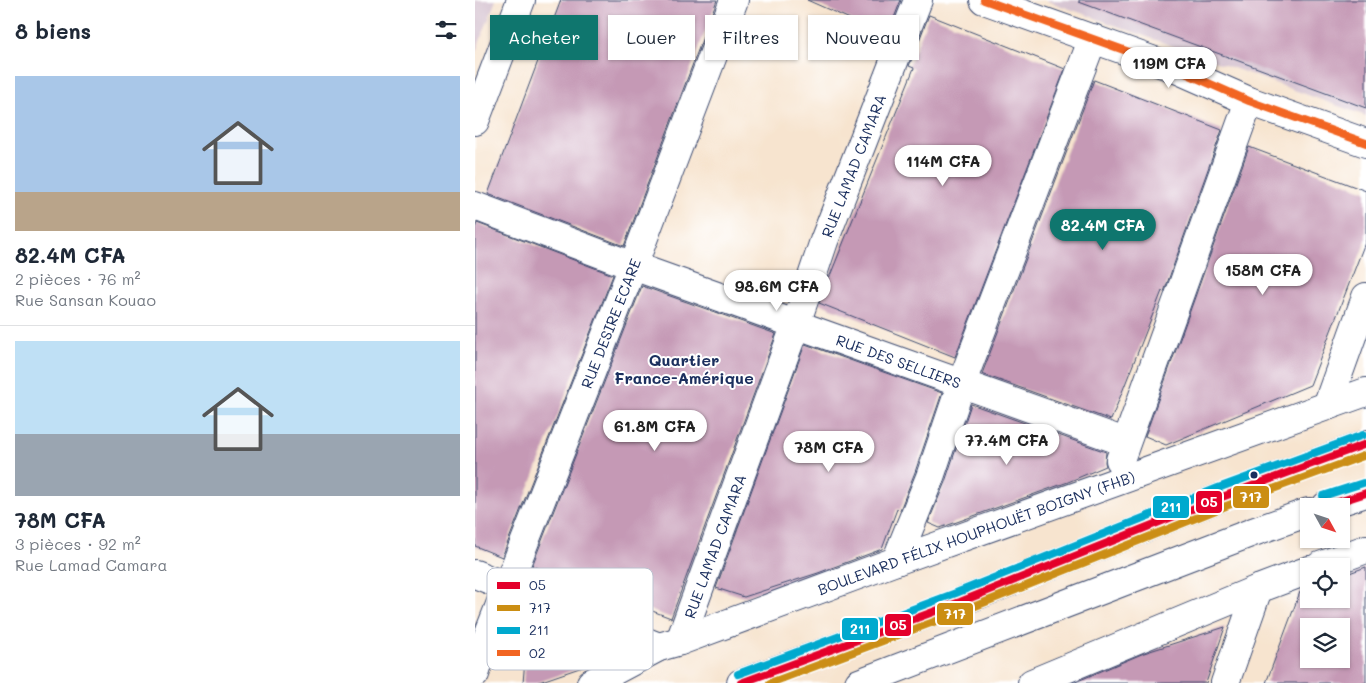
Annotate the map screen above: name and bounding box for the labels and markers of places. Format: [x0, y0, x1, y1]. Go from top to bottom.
pin: 119M CFA [1117, 46, 1221, 89]
pin: 114M CFA [891, 144, 995, 187]
pin: 82.4M CFA [1046, 208, 1160, 251]
pin: 158M CFA [1211, 254, 1315, 296]
pin: 98.6M CFA [720, 270, 834, 312]
pin: 61.8M CFA [598, 410, 712, 452]
pin: 77.4M CFA [950, 424, 1064, 466]
pin: 78M CFA [783, 430, 875, 473]
unlabelled marker [1249, 470, 1259, 480]

